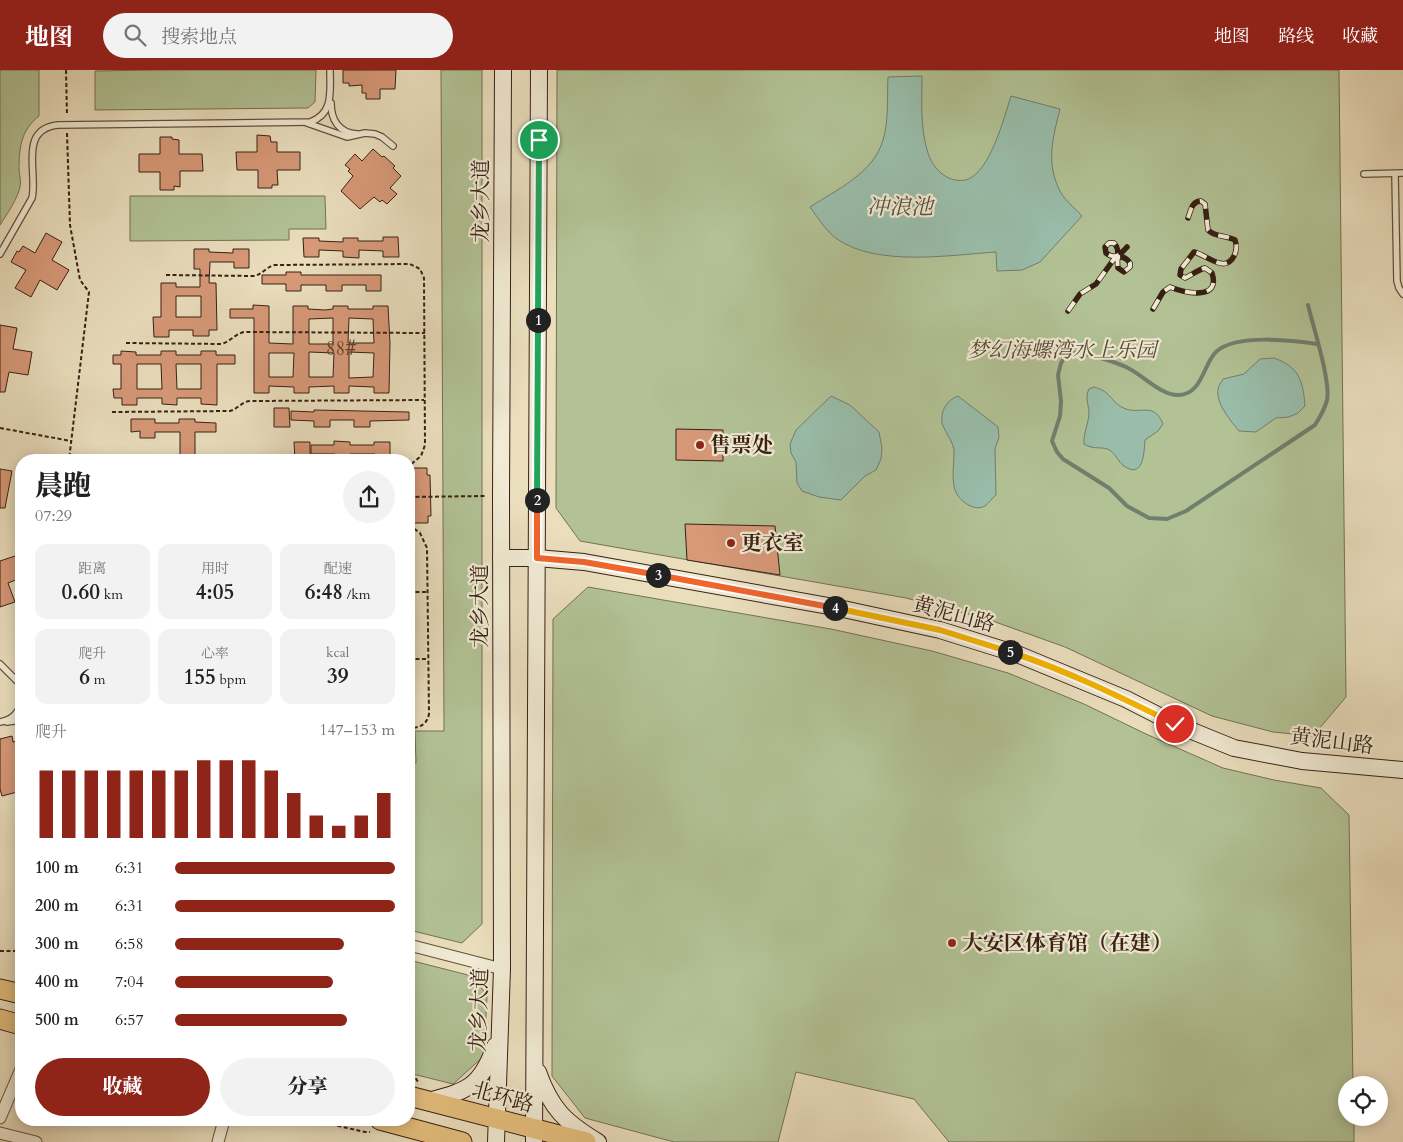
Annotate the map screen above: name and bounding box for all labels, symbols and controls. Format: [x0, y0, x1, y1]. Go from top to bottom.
search box [103, 13, 453, 58]
text: 地图 [25, 21, 73, 54]
icon: search [121, 21, 149, 49]
text: 搜索地点 [161, 24, 237, 50]
text: 地图 [1214, 24, 1250, 49]
text: 路线 [1278, 24, 1314, 49]
text: 收藏 [1342, 24, 1378, 49]
pin [518, 119, 560, 161]
icon: arrive [525, 126, 553, 154]
street label: 龙乡大道 [467, 159, 496, 243]
water label: 冲浪池 [867, 192, 936, 222]
pin: 1 [526, 308, 550, 332]
text: 1 [535, 311, 542, 330]
house number: 88# [326, 336, 356, 362]
park label: 梦幻海螺湾水上乐园 [968, 336, 1159, 365]
place label: 售票处 [710, 431, 773, 460]
marker: 售票处 [694, 439, 706, 451]
text: 晨跑 [35, 467, 91, 505]
button: share [343, 471, 395, 523]
pin: 2 [524, 488, 550, 512]
text: 2 [534, 491, 541, 510]
text: 07:29 [35, 505, 72, 527]
place label: 更衣室 [741, 529, 804, 558]
marker: 更衣室 [725, 537, 737, 549]
text: 距离 [78, 559, 106, 578]
text: 用时 [201, 559, 229, 578]
text: 配速 [324, 559, 352, 578]
pin: 3 [646, 562, 670, 588]
street label: 龙乡大道 [466, 564, 495, 648]
text: 3 [655, 566, 662, 585]
text: 0.60 [62, 578, 100, 607]
text: 4:05 [196, 578, 234, 607]
text: 6:48 [305, 578, 343, 607]
text: km [100, 585, 123, 604]
text: /km [343, 585, 371, 604]
street label: 黄泥山路 [910, 590, 998, 639]
pin: 4 [822, 596, 848, 620]
text: 4 [832, 599, 839, 618]
pin: 5 [998, 640, 1022, 664]
text: kcal [326, 643, 349, 662]
text: 5 [1007, 643, 1014, 662]
text: 爬升 [78, 644, 106, 663]
text: 心率 [201, 644, 229, 663]
text: 39 [327, 662, 348, 691]
text: 6 [79, 663, 90, 692]
text: 155 [184, 663, 216, 692]
text: m [90, 670, 106, 689]
text: bpm [216, 670, 246, 689]
pin [1154, 703, 1196, 745]
icon: check [1161, 710, 1189, 738]
text: 147–153 m [319, 719, 395, 741]
text: 爬升 [35, 721, 67, 743]
street label: 黄泥山路 [1288, 722, 1375, 761]
text: 100 m [35, 857, 79, 879]
text: 6:31 [115, 857, 144, 879]
text: 200 m [35, 895, 79, 917]
text: 6:31 [115, 895, 144, 917]
place label: 大安区体育馆（在建） [962, 929, 1172, 958]
text: 300 m [35, 933, 79, 955]
text: 6:58 [115, 933, 144, 955]
marker: 大安区体育馆（在建） [946, 937, 958, 949]
street label: 龙乡大道 [464, 968, 495, 1052]
text: 400 m [35, 971, 79, 993]
text: 7:04 [115, 971, 144, 993]
text: 500 m [35, 1009, 79, 1031]
text: 6:57 [115, 1009, 144, 1031]
button: 收藏 [35, 1058, 210, 1116]
button: 分享 [220, 1058, 395, 1116]
street label: 北环路 [469, 1075, 537, 1120]
map controls [1338, 1076, 1388, 1126]
button: locate [1338, 1076, 1388, 1126]

